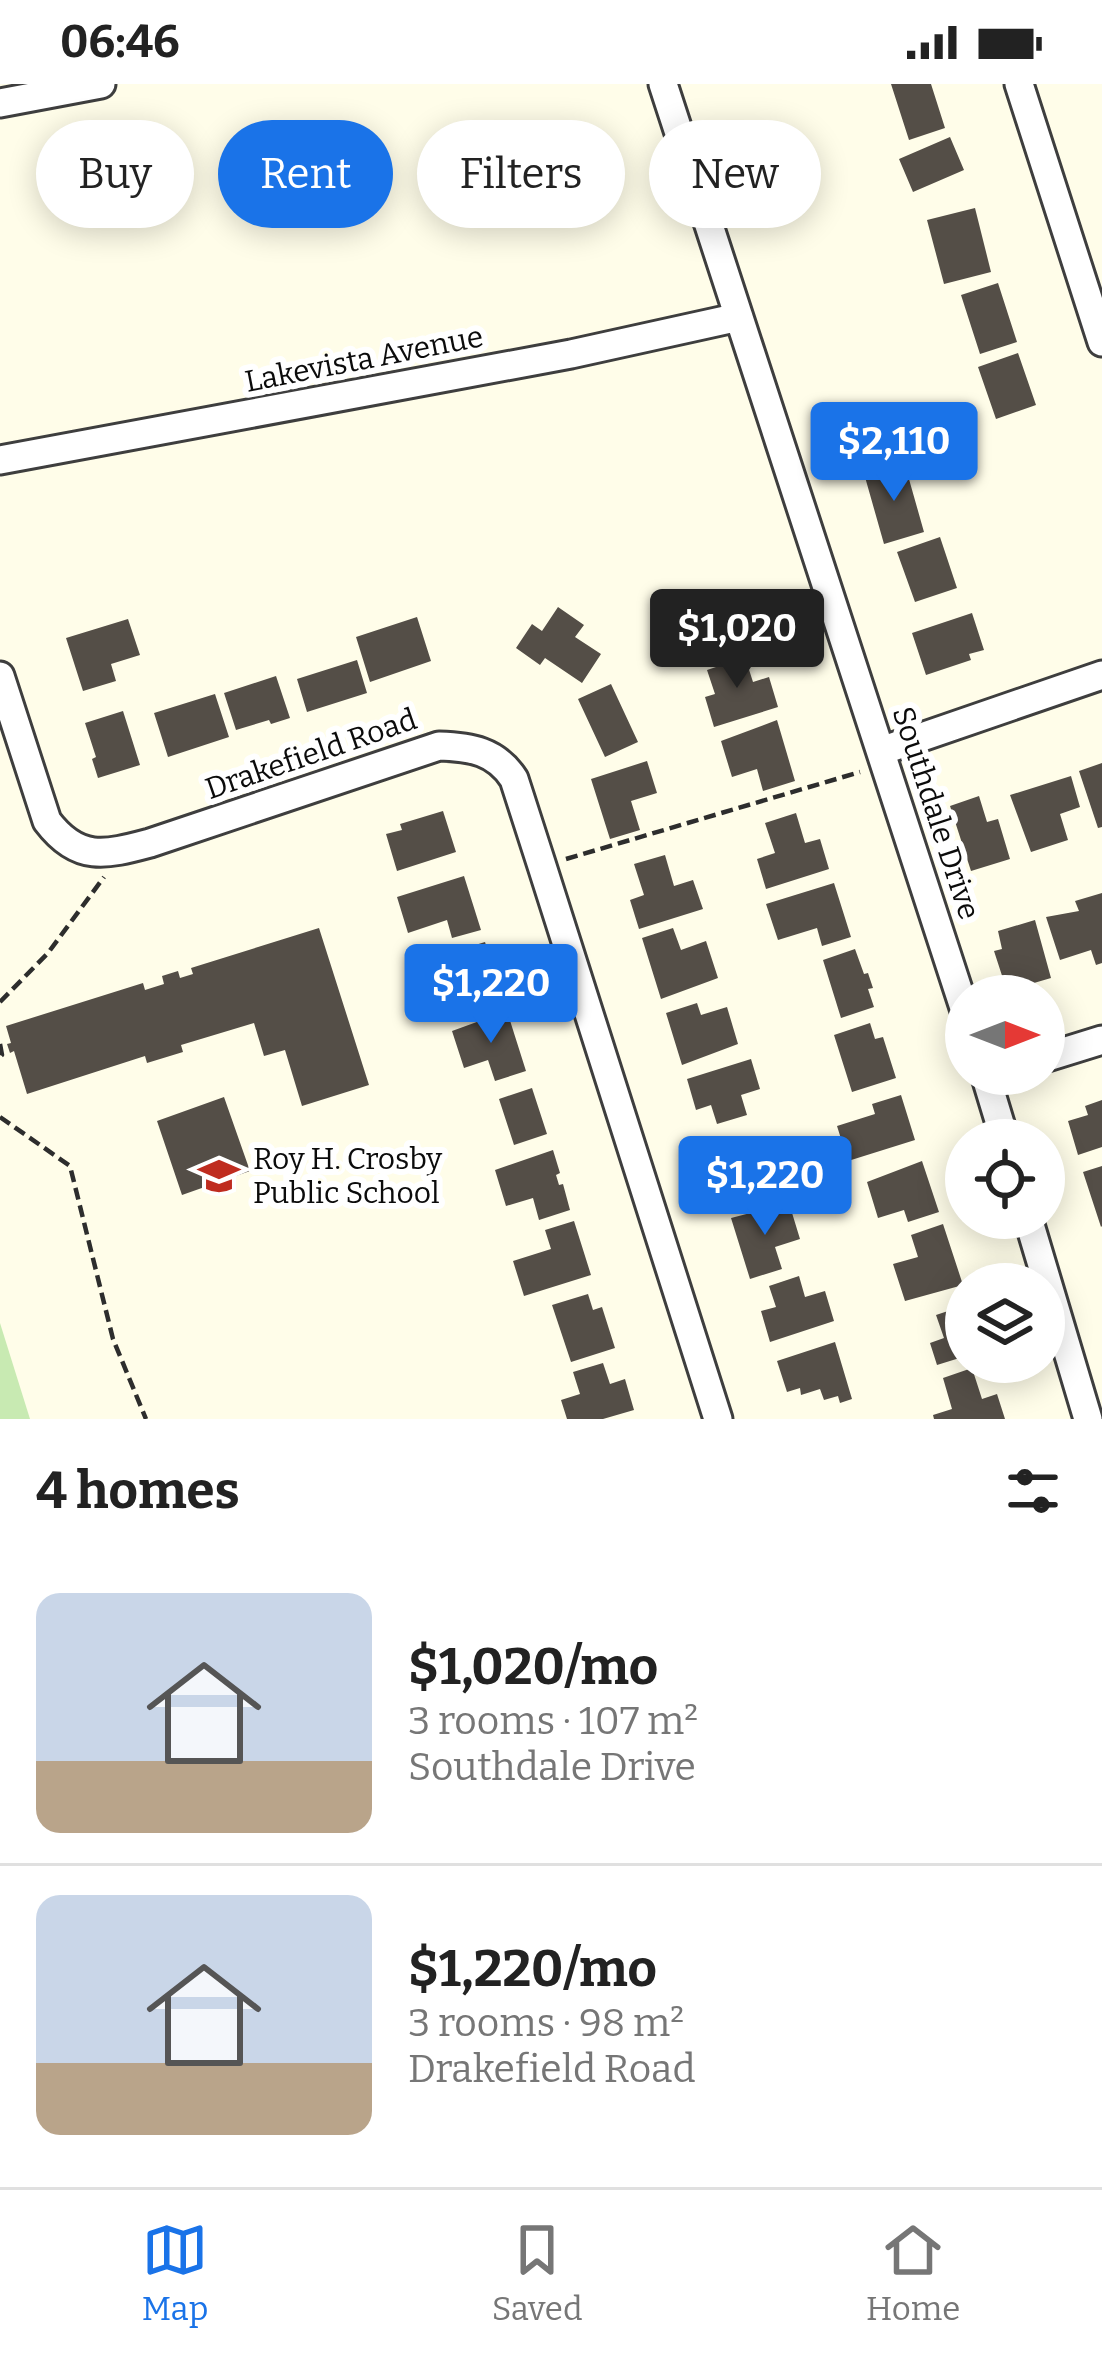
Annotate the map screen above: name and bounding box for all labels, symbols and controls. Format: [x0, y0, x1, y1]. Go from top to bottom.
text: 06:46 [60, 15, 180, 69]
chip: Buy [36, 120, 194, 228]
chip: Rent [218, 120, 393, 228]
chip: Filters [417, 120, 625, 228]
chip: New [649, 120, 821, 228]
street label: Lakevista Avenue [242, 318, 486, 400]
pin: $2,110 [796, 402, 992, 504]
text: $2,110 [838, 418, 950, 464]
pin: $1,020 [639, 589, 835, 691]
text: $1,020 [677, 605, 797, 651]
street label: Drakefield Road [201, 701, 422, 807]
street label: Southdale Drive [885, 702, 987, 924]
pin: $1,220 [393, 944, 589, 1046]
text: $1,220 [432, 960, 550, 1006]
north arrow [945, 975, 1065, 1095]
map controls [945, 975, 1065, 1383]
button: locate [945, 1119, 1065, 1239]
pin: $1,220 [667, 1136, 863, 1238]
place label: Roy H. Crosby Public School [253, 1141, 442, 1211]
text: $1,220 [706, 1152, 824, 1198]
school or university icon: Roy H. Crosby Public School [196, 1153, 242, 1199]
button: layers [945, 1263, 1065, 1383]
icon: filters [1000, 1458, 1066, 1524]
text: 4 homes [36, 1460, 240, 1522]
text: $1,020/mo [408, 1636, 658, 1698]
icon: home [132, 1641, 276, 1785]
text: 3 rooms · 107 m² [408, 1698, 698, 1744]
text: Southdale Drive [408, 1744, 696, 1790]
text: $1,220/mo [408, 1938, 657, 2000]
icon: home [132, 1943, 276, 2087]
text: 3 rooms · 98 m² [408, 2000, 684, 2046]
text: Drakefield Road [408, 2046, 696, 2092]
tab: Map [142, 2217, 208, 2329]
tab: Saved [492, 2217, 582, 2329]
tab: Home [866, 2217, 960, 2329]

